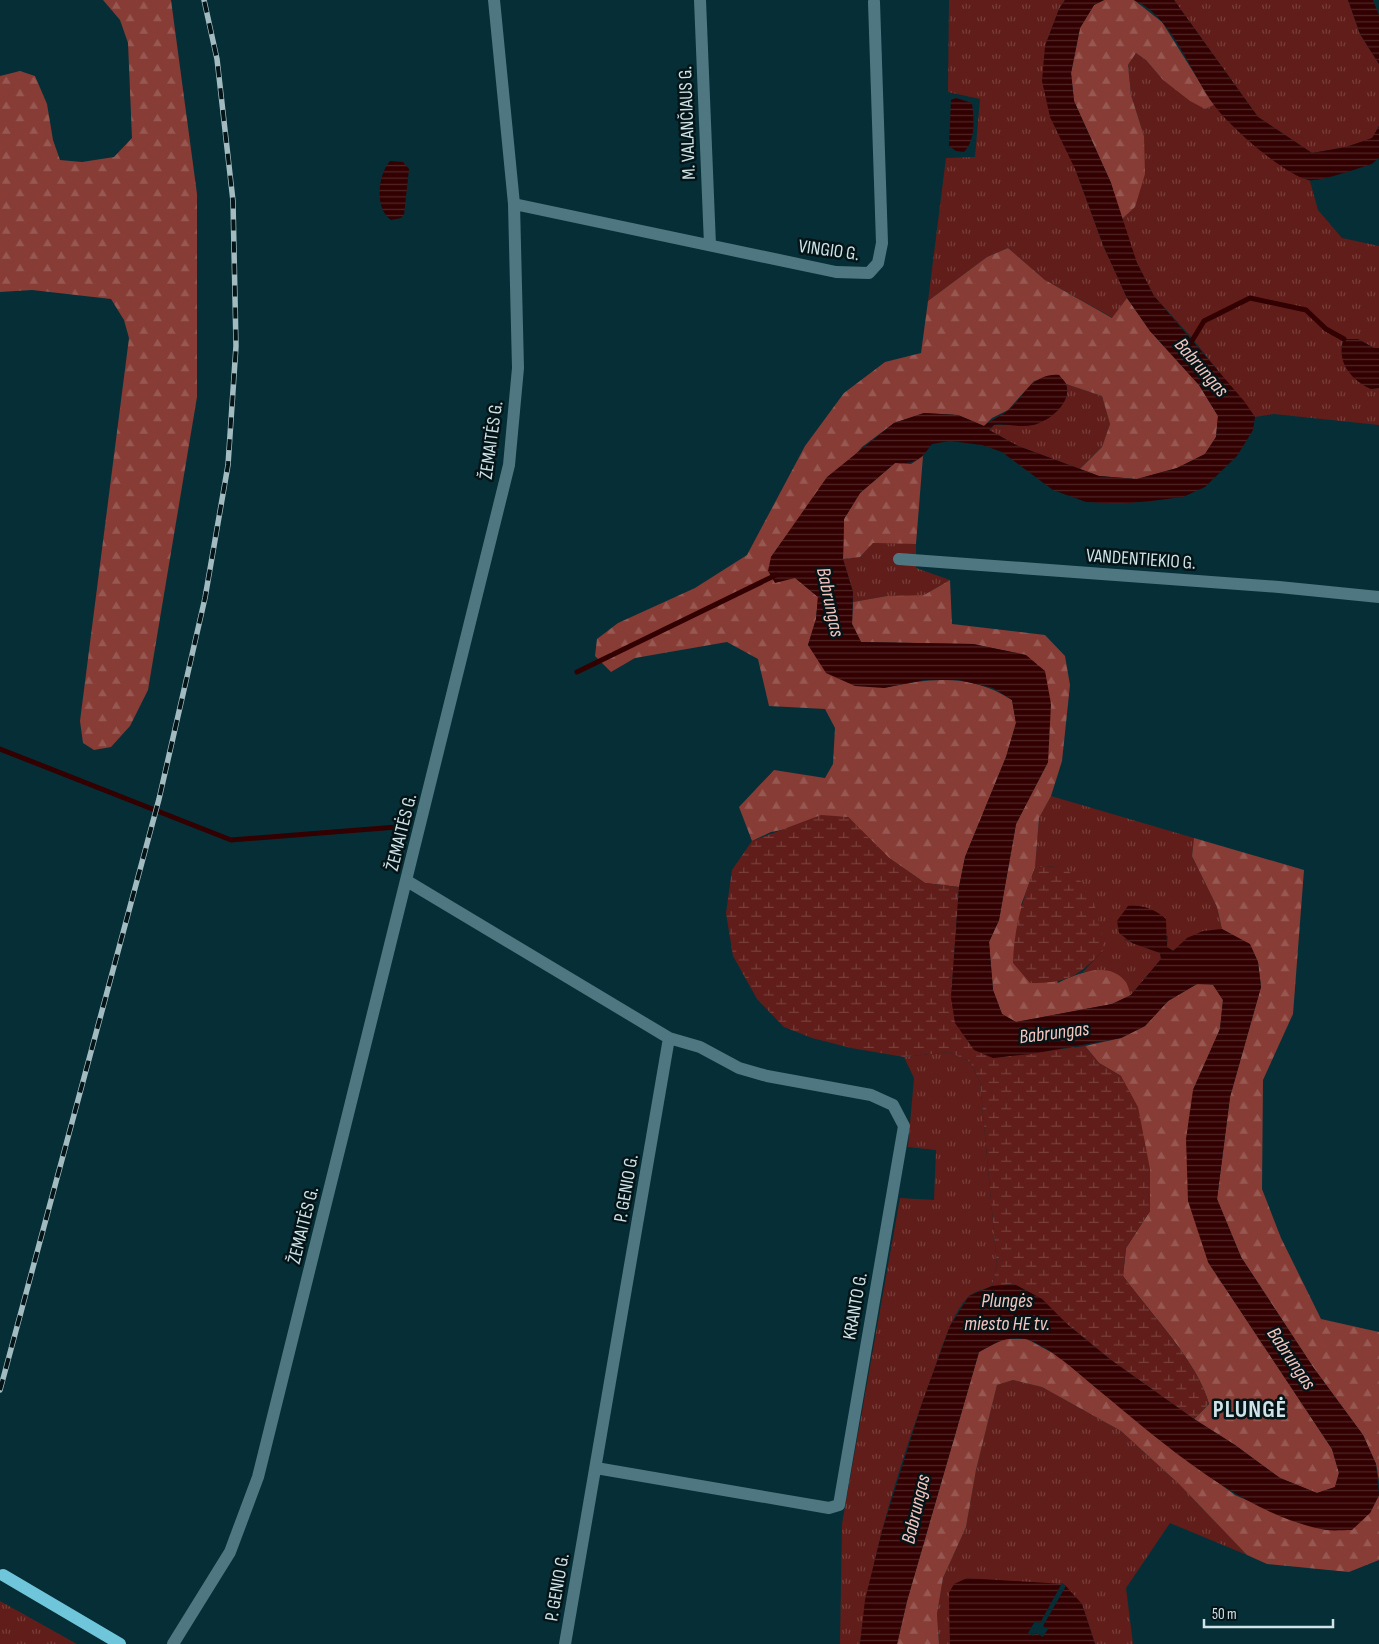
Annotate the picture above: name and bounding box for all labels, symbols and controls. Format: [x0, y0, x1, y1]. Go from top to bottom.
street label: M. VALANČIAUS G. [674, 66, 701, 180]
street label: VINGIO G. [797, 235, 861, 266]
water label: Babrungas [1169, 333, 1233, 402]
street label: ŽEMAITĖS G. [475, 400, 508, 481]
street label: VANDENTIEKIO G. [1085, 544, 1197, 575]
water label: Babrungas [811, 565, 849, 639]
street label: ŽEMAITĖS G. [381, 791, 422, 873]
water label: Babrungas [1018, 1017, 1090, 1049]
street label: P. GENIO G. [609, 1153, 644, 1224]
street label: ŽEMAITĖS G. [283, 1184, 324, 1266]
street label: KRANTO G. [838, 1271, 873, 1342]
water label: Plungės miesto HE tv. [964, 1289, 1050, 1336]
water label: Babrungas [1262, 1323, 1321, 1394]
district label: PLUNGĖ [1213, 1395, 1287, 1424]
water label: Babrungas [896, 1472, 936, 1546]
street label: P. GENIO G. [540, 1552, 575, 1623]
scale bar [1204, 1596, 1333, 1628]
text: 50 m [1212, 1605, 1237, 1624]

